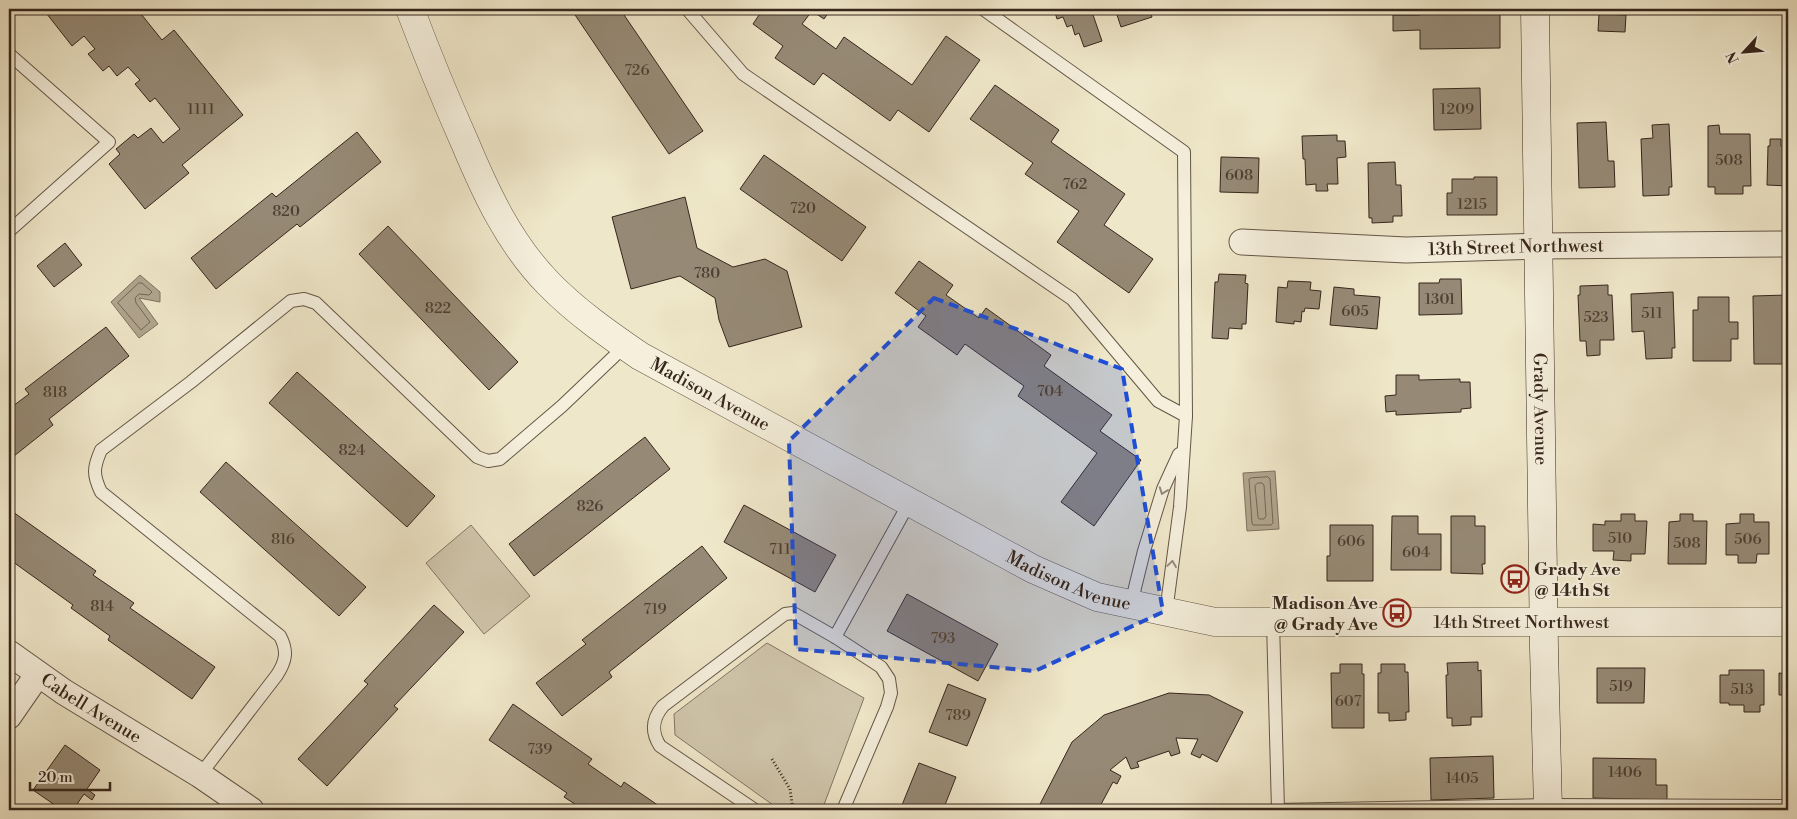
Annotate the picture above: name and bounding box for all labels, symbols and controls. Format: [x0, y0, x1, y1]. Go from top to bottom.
north arrow [1720, 28, 1770, 78]
text: N [1723, 48, 1744, 66]
house number: 726 [624, 61, 650, 80]
house number: 1111 [187, 100, 215, 119]
house number: 1209 [1440, 100, 1474, 119]
house number: 508 [1715, 151, 1743, 170]
house number: 608 [1225, 166, 1253, 185]
house number: 762 [1063, 175, 1087, 194]
house number: 1215 [1457, 195, 1487, 214]
house number: 720 [790, 199, 816, 218]
house number: 820 [272, 202, 300, 221]
street label: 13th Street Northwest [1427, 234, 1604, 261]
house number: 780 [694, 264, 720, 283]
house number: 1301 [1425, 290, 1456, 309]
house number: 822 [425, 299, 451, 318]
house number: 605 [1341, 302, 1369, 321]
house number: 511 [1641, 304, 1663, 323]
house number: 523 [1583, 308, 1609, 327]
street label: Madison Avenue [646, 353, 774, 436]
street label: Grady Avenue [1528, 353, 1552, 465]
house number: 704 [1037, 382, 1063, 401]
house number: 818 [43, 383, 67, 402]
house number: 824 [339, 441, 365, 460]
one-way arrow [1159, 486, 1169, 495]
house number: 826 [577, 497, 603, 516]
house number: 510 [1608, 529, 1632, 548]
house number: 816 [271, 530, 295, 549]
house number: 506 [1734, 530, 1762, 549]
house number: 606 [1337, 532, 1365, 551]
house number: 508 [1673, 534, 1701, 553]
house number: 711 [769, 540, 791, 559]
house number: 604 [1402, 543, 1430, 562]
street label: Madison Avenue [1002, 546, 1133, 616]
place label: Grady Ave @ 14th St [1534, 558, 1621, 602]
one-way arrow [1166, 559, 1176, 568]
bus stop icon: Grady Ave @ 14th St [1500, 564, 1530, 594]
place label: Madison Ave @ Grady Ave [1272, 592, 1378, 636]
house number: 814 [90, 597, 114, 616]
bus stop icon: Madison Ave @ Grady Ave [1382, 598, 1412, 628]
house number: 719 [643, 600, 667, 619]
street label: 14th Street Northwest [1433, 611, 1610, 634]
house number: 793 [931, 629, 955, 648]
street label: Cabell Avenue [36, 668, 146, 749]
house number: 519 [1609, 677, 1633, 696]
house number: 513 [1730, 680, 1754, 699]
house number: 607 [1335, 692, 1362, 711]
house number: 789 [945, 706, 971, 725]
house number: 739 [528, 740, 552, 759]
scale bar [30, 759, 110, 791]
house number: 1406 [1608, 763, 1642, 782]
text: 20 m [38, 768, 73, 787]
house number: 1405 [1445, 769, 1479, 788]

